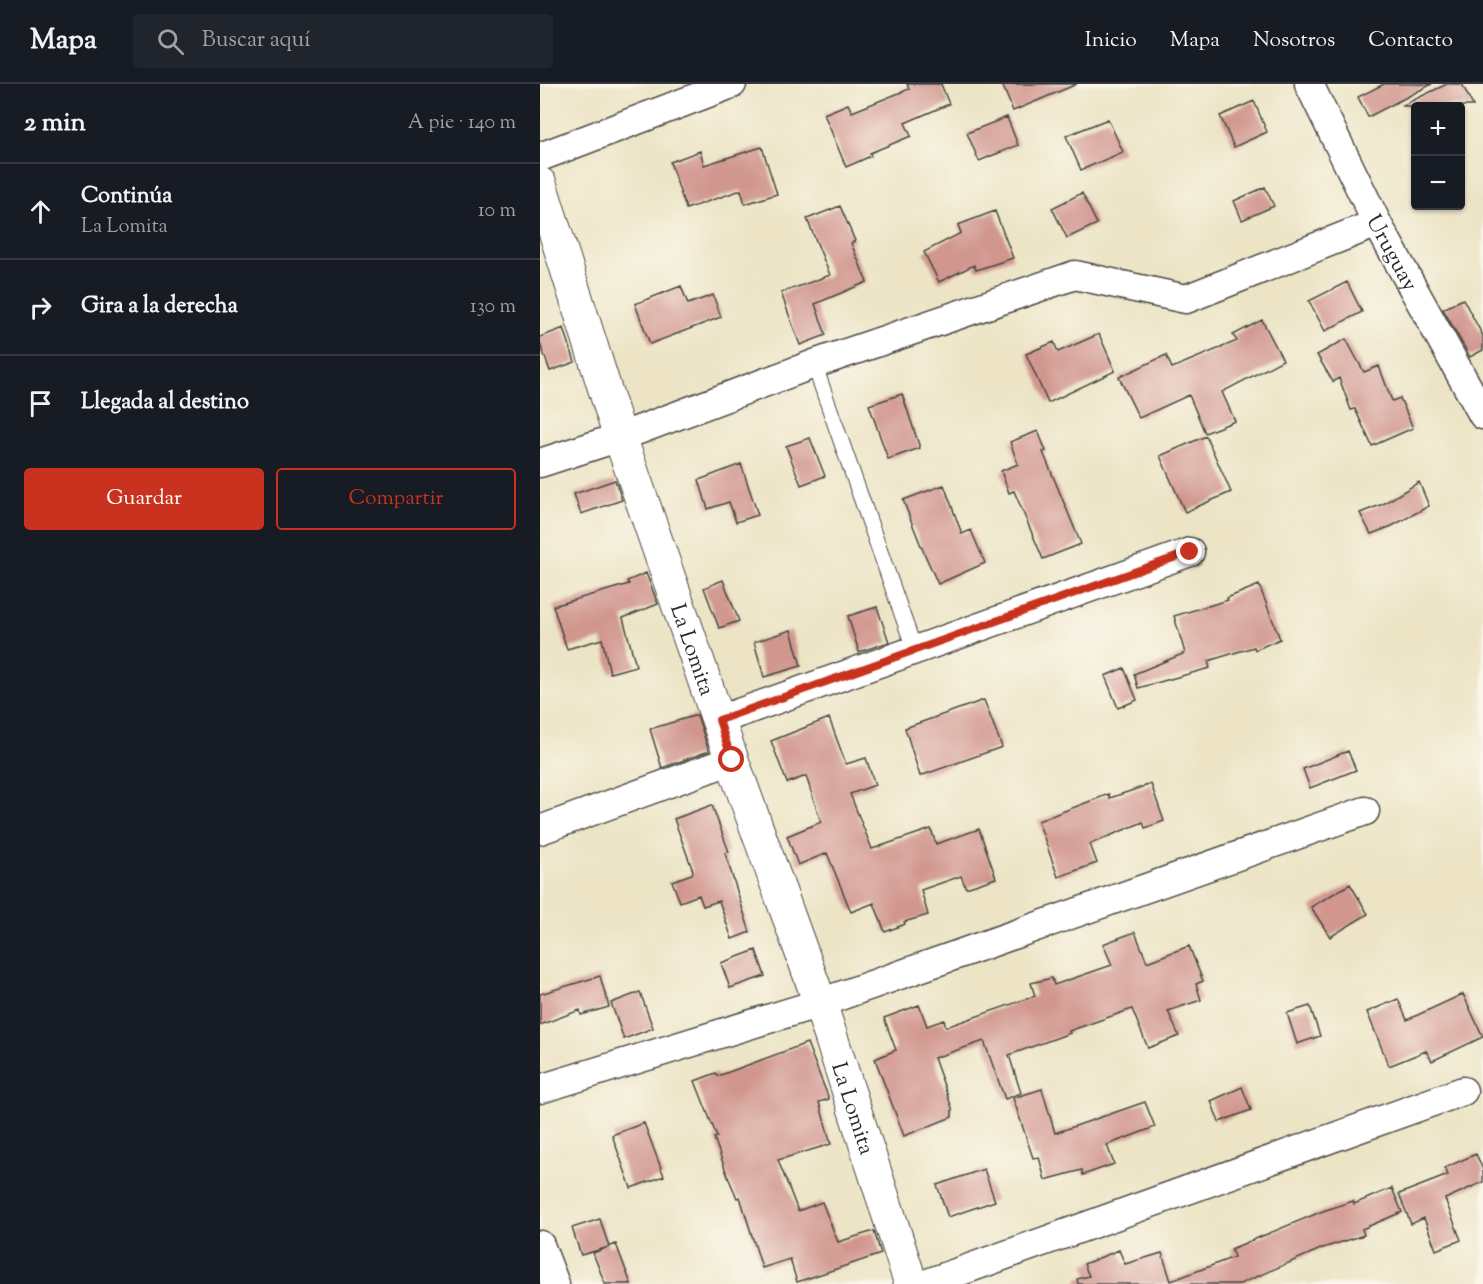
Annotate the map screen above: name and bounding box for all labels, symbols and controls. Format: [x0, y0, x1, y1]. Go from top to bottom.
search box [133, 14, 553, 68]
text: Mapa [30, 21, 97, 61]
icon: search [154, 25, 187, 58]
text: Buscar aquí [202, 25, 311, 57]
text: Inicio [1085, 26, 1137, 56]
text: Mapa [1170, 26, 1220, 56]
text: Nosotros [1253, 26, 1335, 56]
text: Contacto [1368, 26, 1453, 56]
map controls [1411, 102, 1465, 210]
button: + [1411, 102, 1465, 156]
text: 2 min [24, 105, 86, 142]
text: A pie · 140 m [408, 109, 516, 138]
button: − [1411, 156, 1465, 210]
text: Continúa [81, 181, 172, 213]
icon: ahead [24, 195, 57, 228]
text: 10 m [478, 197, 516, 226]
street label: Uruguay [1356, 209, 1425, 298]
text: La Lomita [81, 213, 168, 242]
icon: right [24, 291, 57, 324]
text: Gira a la derecha [81, 291, 238, 323]
text: 130 m [470, 293, 516, 322]
icon: arrive [24, 387, 57, 420]
text: Llegada al destino [81, 387, 249, 419]
button: Guardar [24, 468, 264, 530]
button: Compartir [276, 468, 516, 530]
route end [1176, 538, 1202, 564]
street label: La Lomita [660, 600, 722, 701]
route start [718, 746, 744, 772]
street label: La Lomita [821, 1059, 881, 1159]

